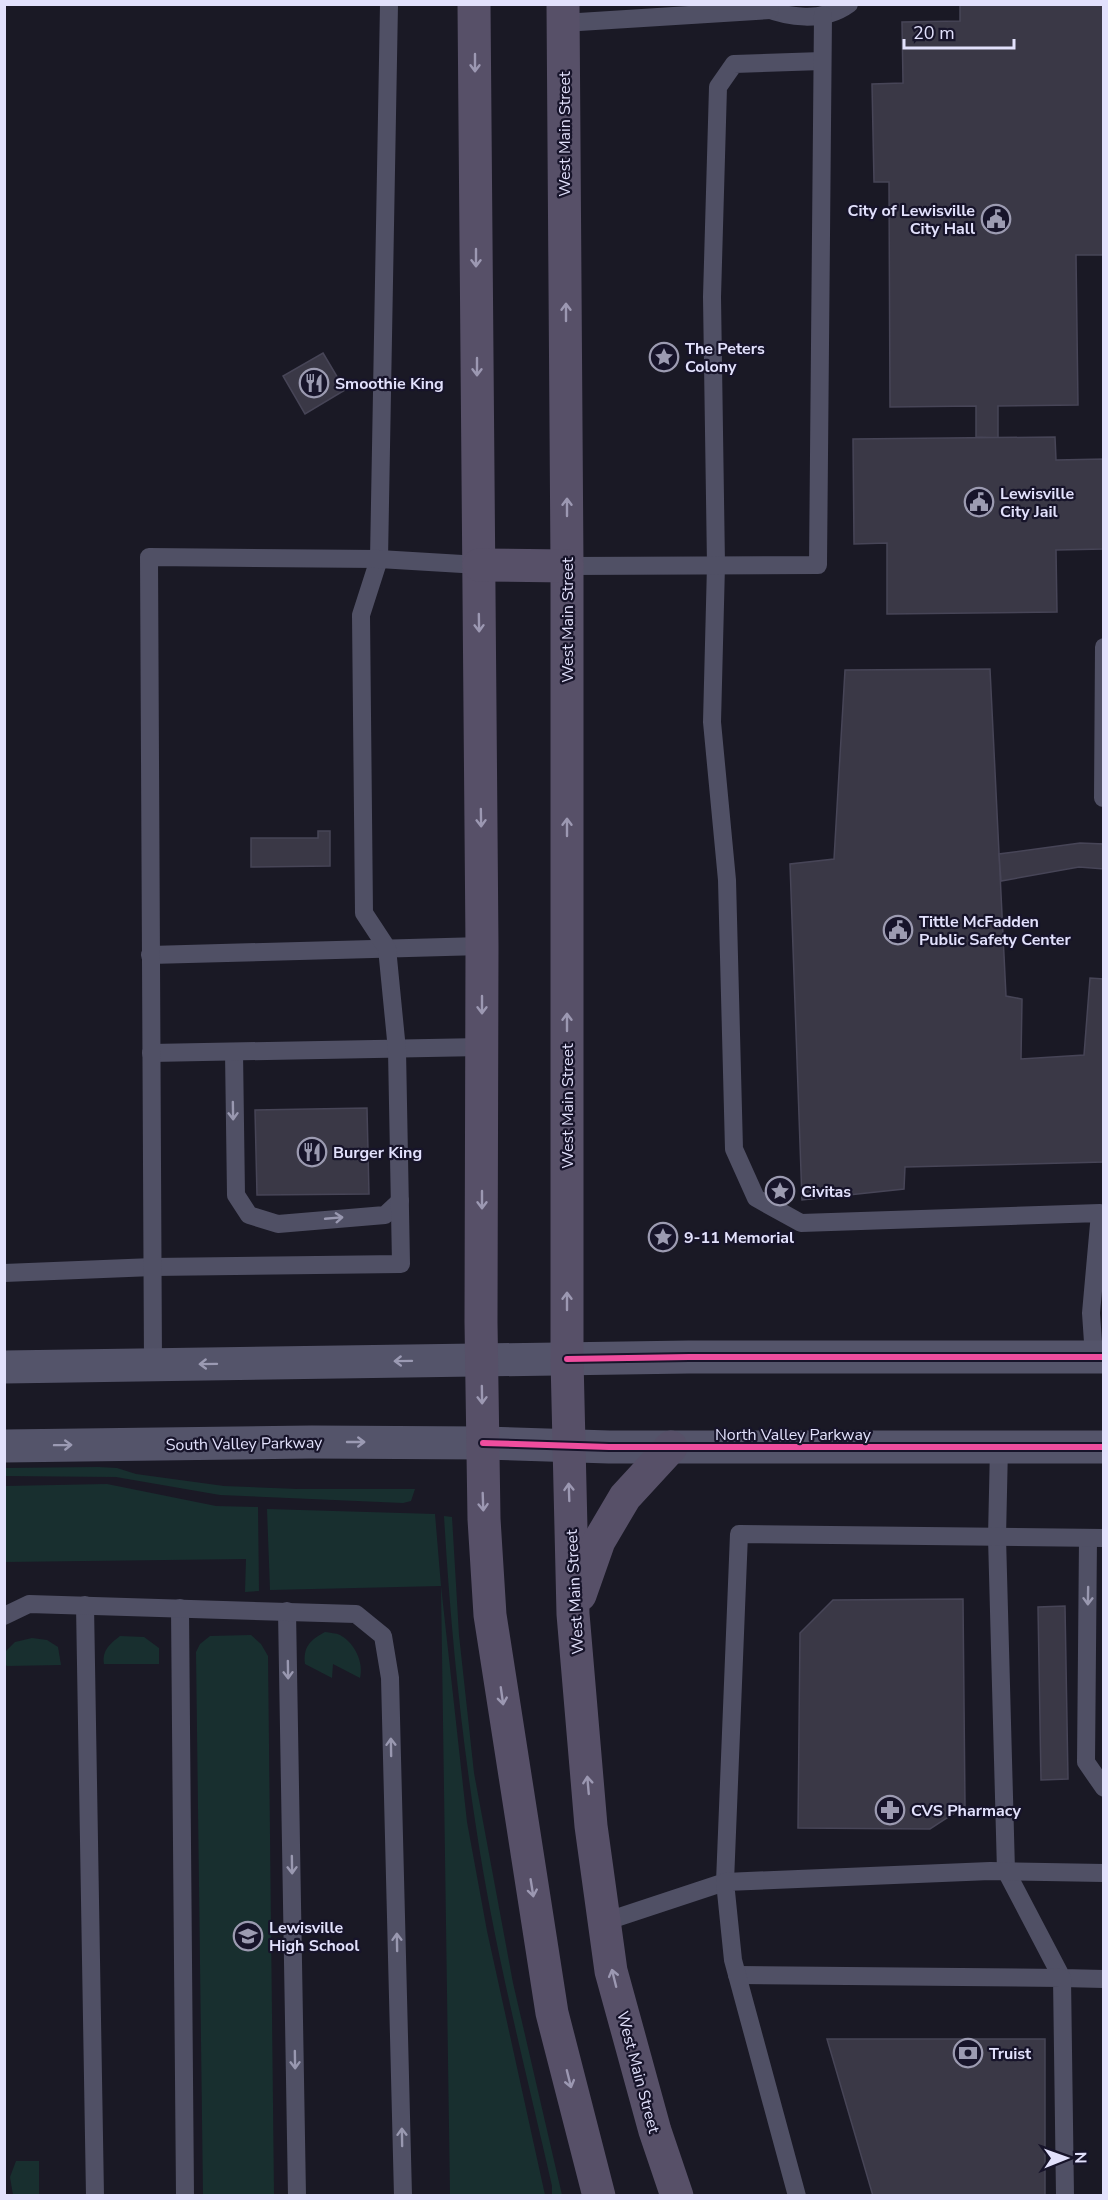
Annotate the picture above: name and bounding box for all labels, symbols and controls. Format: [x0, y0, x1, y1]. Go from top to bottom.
scale bar [904, 12, 1014, 50]
text: 20 m [913, 21, 955, 45]
one-way arrow [469, 52, 481, 72]
street label: West Main Street [554, 71, 576, 197]
place label: City of Lewisville City Hall [848, 200, 975, 240]
public building icon: City of Lewisville City Hall [980, 203, 1012, 235]
one-way arrow [470, 247, 482, 267]
one-way arrow [560, 303, 572, 323]
place label: The Peters Colony [685, 338, 765, 378]
place icon: The Peters Colony [648, 341, 680, 373]
one-way arrow [471, 356, 483, 376]
restaurant icon: Smoothie King [298, 367, 330, 399]
place label: Smoothie King [335, 373, 444, 395]
place label: Lewisville City Jail [1000, 483, 1074, 523]
public building icon: Lewisville City Jail [963, 486, 995, 518]
one-way arrow [561, 498, 573, 518]
street label: West Main Street [557, 557, 579, 683]
one-way arrow [473, 613, 485, 633]
one-way arrow [475, 808, 487, 828]
one-way arrow [561, 817, 573, 837]
place label: Tittle McFadden Public Safety Center [919, 911, 1071, 951]
public building icon: Tittle McFadden Public Safety Center [882, 914, 914, 946]
one-way arrow [476, 994, 488, 1014]
one-way arrow [561, 1012, 573, 1032]
street label: West Main Street [557, 1043, 579, 1169]
one-way arrow [228, 1100, 239, 1120]
restaurant icon: Burger King [296, 1136, 328, 1168]
place label: Burger King [333, 1142, 422, 1164]
place icon: Civitas [764, 1175, 796, 1207]
place label: Civitas [801, 1181, 851, 1203]
one-way arrow [476, 1189, 488, 1209]
one-way arrow [324, 1212, 344, 1223]
place icon: 9-11 Memorial [647, 1221, 679, 1253]
place label: 9-11 Memorial [684, 1227, 794, 1249]
one-way arrow [561, 1291, 573, 1311]
one-way arrow [393, 1356, 413, 1367]
one-way arrow [198, 1358, 218, 1370]
one-way arrow [477, 1384, 488, 1404]
street label: North Valley Parkway [715, 1424, 872, 1446]
street label: South Valley Parkway [165, 1432, 323, 1456]
one-way arrow [346, 1436, 366, 1448]
one-way arrow [52, 1439, 72, 1451]
one-way arrow [564, 1483, 575, 1503]
one-way arrow [477, 1491, 489, 1511]
street label: West Main Street [561, 1528, 589, 1655]
one-way arrow [1082, 1586, 1094, 1606]
one-way arrow [283, 1659, 294, 1679]
one-way arrow [496, 1685, 507, 1705]
one-way arrow [386, 1738, 397, 1758]
one-way arrow [582, 1776, 593, 1796]
pharmacy icon: CVS Pharmacy [874, 1794, 906, 1826]
place label: CVS Pharmacy [911, 1800, 1021, 1822]
one-way arrow [286, 1854, 298, 1874]
one-way arrow [527, 1878, 538, 1898]
place label: Lewisville High School [269, 1917, 359, 1957]
school or university icon: Lewisville High School [232, 1920, 264, 1952]
one-way arrow [391, 1933, 402, 1953]
one-way arrow [607, 1969, 619, 1988]
street label: West Main Street [611, 2009, 665, 2136]
bank icon: Truist [952, 2037, 984, 2069]
place label: Truist [989, 2043, 1032, 2065]
one-way arrow [289, 2049, 301, 2069]
one-way arrow [564, 2070, 576, 2089]
one-way arrow [396, 2128, 407, 2148]
north arrow [1036, 2128, 1096, 2188]
text: N [1069, 2152, 1091, 2164]

